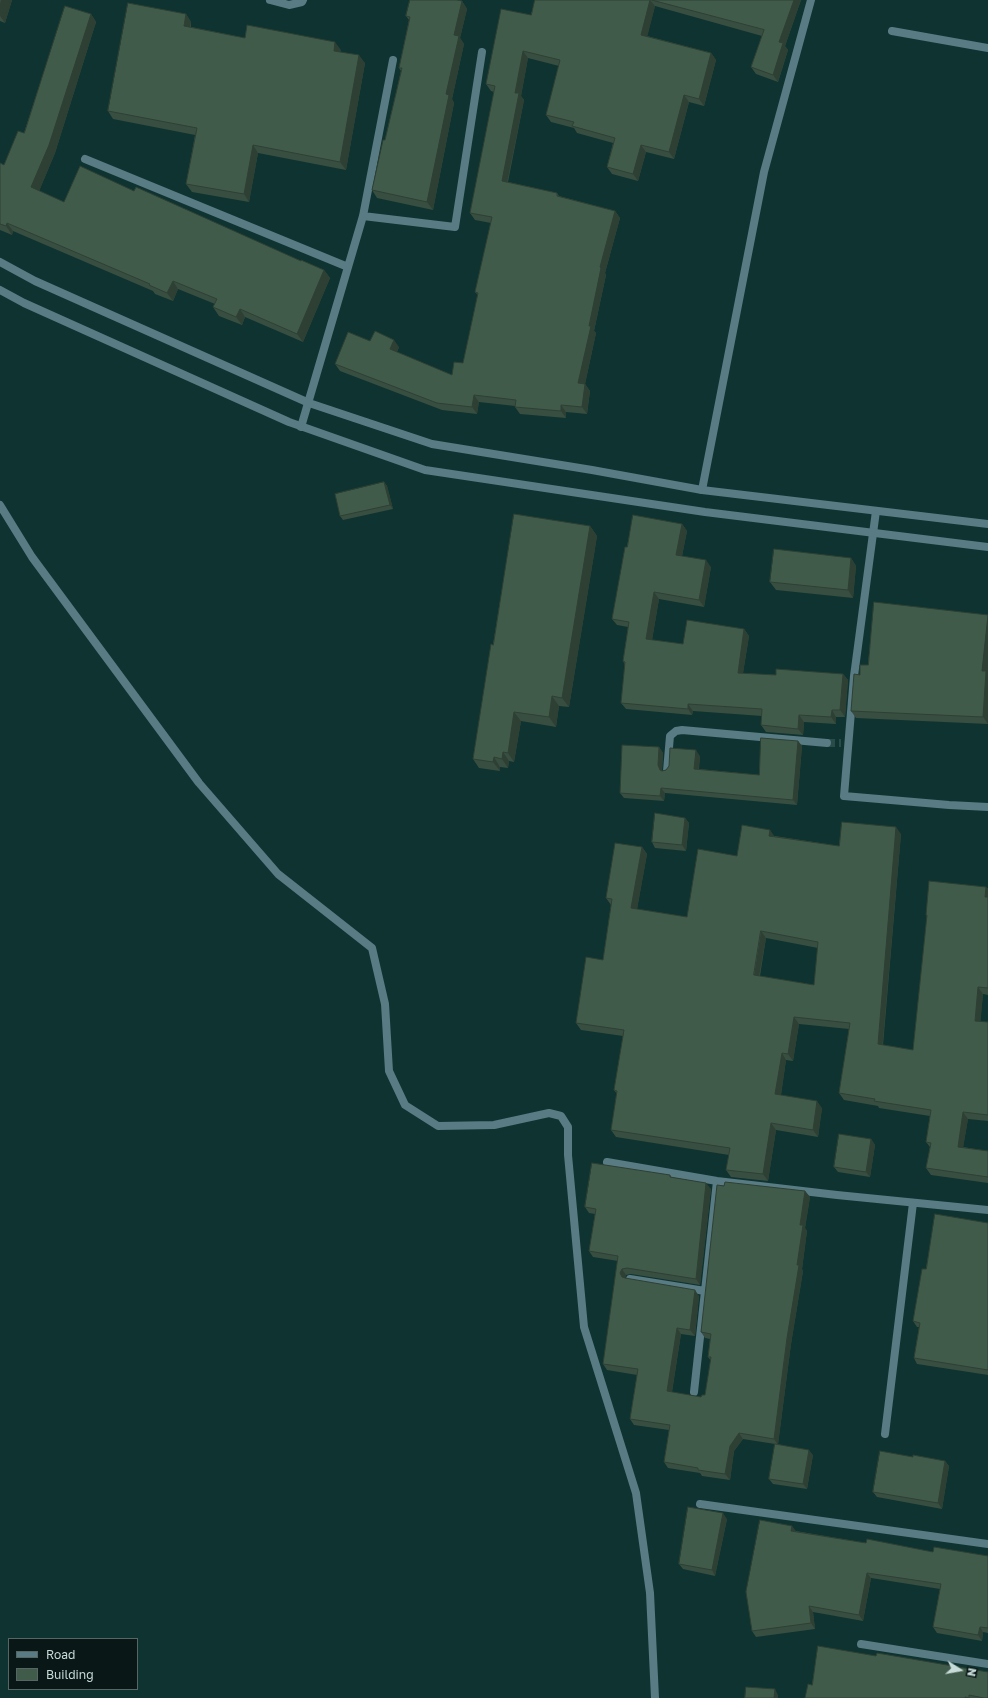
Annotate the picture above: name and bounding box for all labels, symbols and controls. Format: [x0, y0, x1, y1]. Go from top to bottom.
legend [8, 1638, 138, 1690]
text: Road [46, 1647, 75, 1662]
north arrow [940, 1650, 980, 1690]
text: Building [46, 1667, 94, 1682]
text: N [965, 1667, 979, 1678]

